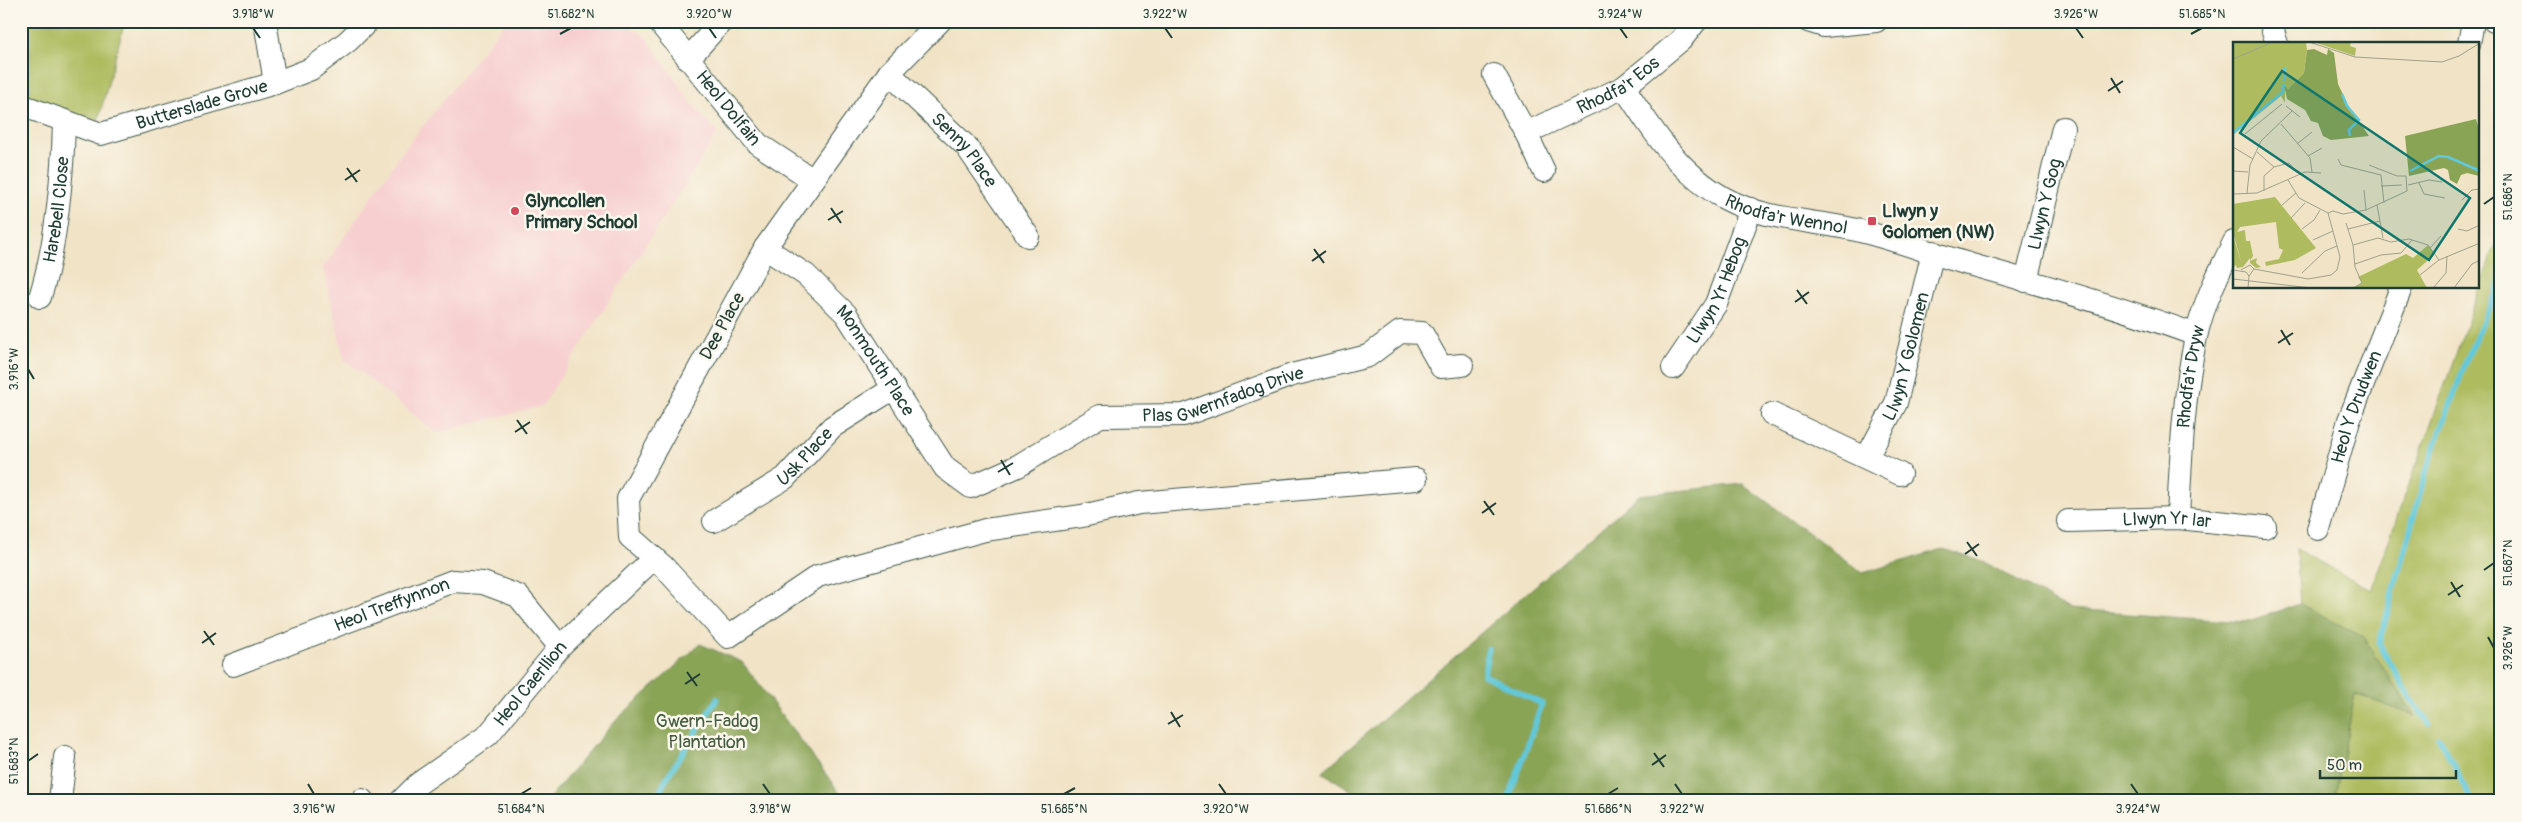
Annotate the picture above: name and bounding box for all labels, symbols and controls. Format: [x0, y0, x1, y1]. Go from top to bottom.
text: 3.918°W [232, 7, 274, 22]
text: 51.682°N [548, 7, 594, 22]
text: 3.920°W [686, 7, 732, 22]
text: 3.922°W [1143, 7, 1187, 22]
text: 3.924°W [1598, 7, 1642, 22]
text: 3.926°W [2054, 7, 2098, 22]
text: 51.685°N [2179, 7, 2225, 22]
inset map [2233, 42, 2480, 289]
street label: Rhodfa'r Eos [1573, 52, 1664, 120]
street label: Heol Dolfain [691, 66, 766, 151]
street label: Butterslade Grove [133, 75, 271, 135]
street label: Senny Place [926, 108, 1002, 192]
street label: Harebell Close [38, 156, 75, 265]
street label: Llwyn Y Gog [2023, 156, 2067, 252]
text: 51.686°N [2501, 173, 2516, 221]
street label: Rhodfa'r Wennol [1721, 189, 1849, 240]
place label: Glyncollen Primary School [525, 190, 638, 234]
place label: Llwyn y Golomen (NW) [1882, 200, 1995, 244]
marker: Glyncollen Primary School [509, 205, 521, 217]
marker: Llwyn y Golomen (NW) [1866, 215, 1878, 227]
street label: Llwyn Yr Hebog [1682, 234, 1752, 348]
street label: Dee Place [695, 288, 750, 364]
street label: Llwyn Y Golomen [1878, 290, 1935, 425]
street label: Monmouth Place [831, 300, 920, 421]
street label: Rhodfa'r Dryw [2172, 323, 2210, 429]
street label: Heol Y Drudwen [2326, 347, 2387, 466]
text: 3.916°W [7, 348, 22, 390]
street label: Plas Gwernfadog Drive [1142, 362, 1306, 428]
street label: Usk Place [773, 423, 838, 492]
street label: Llwyn Yr Iar [2122, 507, 2213, 533]
text: 51.687°N [2501, 540, 2516, 586]
street label: Heol Treffynnon [331, 572, 453, 637]
text: 3.926°W [2501, 626, 2516, 670]
street label: Heol Caerllion [489, 636, 572, 731]
park label: Gwern-Fadog Plantation [656, 710, 758, 754]
text: 51.683°N [7, 738, 22, 784]
scale bar [2320, 747, 2456, 779]
text: 50 m [2327, 756, 2362, 775]
text: 3.916°W [293, 802, 335, 817]
text: 51.684°N [497, 802, 545, 817]
text: 3.918°W [749, 802, 791, 817]
text: 51.685°N [1041, 802, 1087, 817]
text: 3.920°W [1203, 802, 1249, 817]
text: 51.686°N [1584, 802, 1632, 817]
text: 3.922°W [1660, 802, 1704, 817]
text: 3.924°W [2116, 802, 2160, 817]

